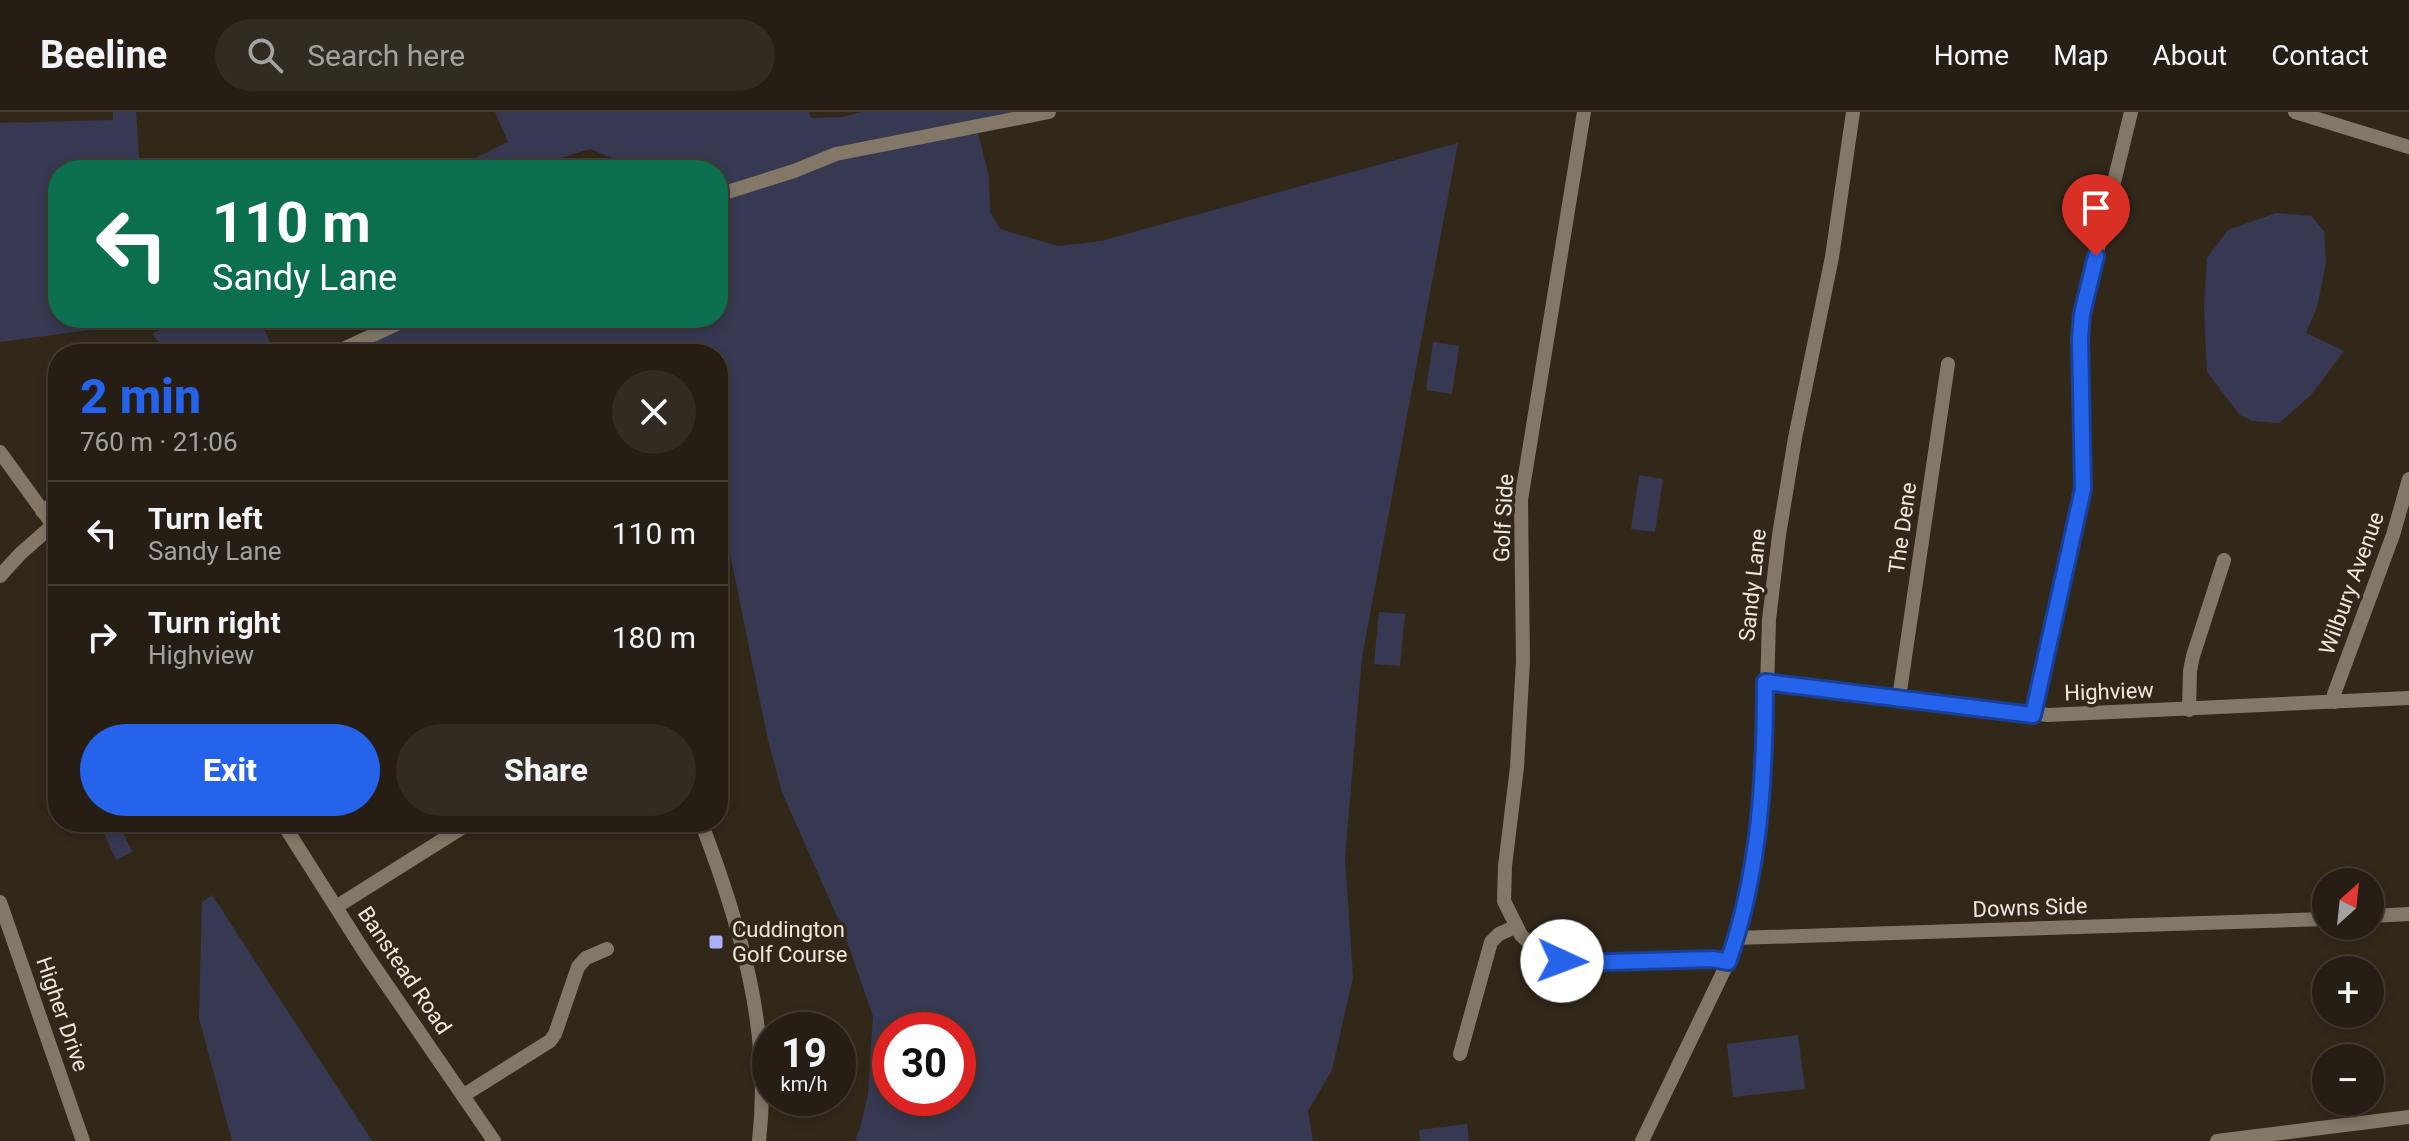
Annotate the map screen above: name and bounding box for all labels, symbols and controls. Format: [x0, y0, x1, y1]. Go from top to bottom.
search box [215, 19, 775, 91]
text: Beeline [40, 33, 167, 77]
icon: search [243, 33, 287, 77]
text: Search here [307, 38, 465, 73]
text: Home [1934, 39, 2009, 72]
text: Map [2053, 39, 2109, 72]
text: About [2153, 39, 2227, 72]
text: Contact [2271, 39, 2369, 72]
pin [2062, 174, 2130, 256]
icon: arrive [2074, 186, 2118, 230]
text: 110 m [212, 190, 371, 256]
icon: left [80, 192, 184, 296]
text: Sandy Lane [212, 257, 397, 299]
text: 2 min [80, 368, 201, 425]
button: close [612, 370, 696, 454]
text: 760 m · 21:06 [80, 427, 238, 457]
street label: Golf Side [1489, 473, 1518, 563]
street label: The Dene [1884, 481, 1921, 576]
text: Turn left [148, 501, 263, 536]
street label: Wilbury Avenue [2314, 508, 2389, 658]
icon: left [80, 511, 124, 555]
text: 110 m [612, 516, 696, 551]
street label: Sandy Lane [1734, 528, 1771, 643]
text: Sandy Lane [148, 536, 282, 566]
text: Turn right [148, 605, 281, 640]
icon: right [80, 615, 124, 659]
text: 180 m [612, 620, 696, 655]
text: Highview [148, 640, 254, 670]
street label: Highview [2064, 677, 2155, 706]
button: Exit [80, 724, 380, 816]
button: Share [396, 724, 696, 816]
north arrow [2312, 868, 2384, 940]
map controls [2312, 868, 2384, 1116]
street label: Downs Side [1972, 893, 2088, 922]
street label: Banstead Road [353, 902, 456, 1039]
place label: Cuddington Golf Course [732, 917, 847, 967]
position arrow [1520, 919, 1604, 1003]
marker: Cuddington Golf Course [707, 933, 725, 951]
street label: Higher Drive [31, 954, 94, 1075]
button: + [2312, 956, 2384, 1028]
speed limit sign: 30 [872, 1012, 976, 1116]
text: 19 [781, 1030, 827, 1077]
button: − [2312, 1044, 2384, 1116]
text: km/h [781, 1072, 827, 1096]

